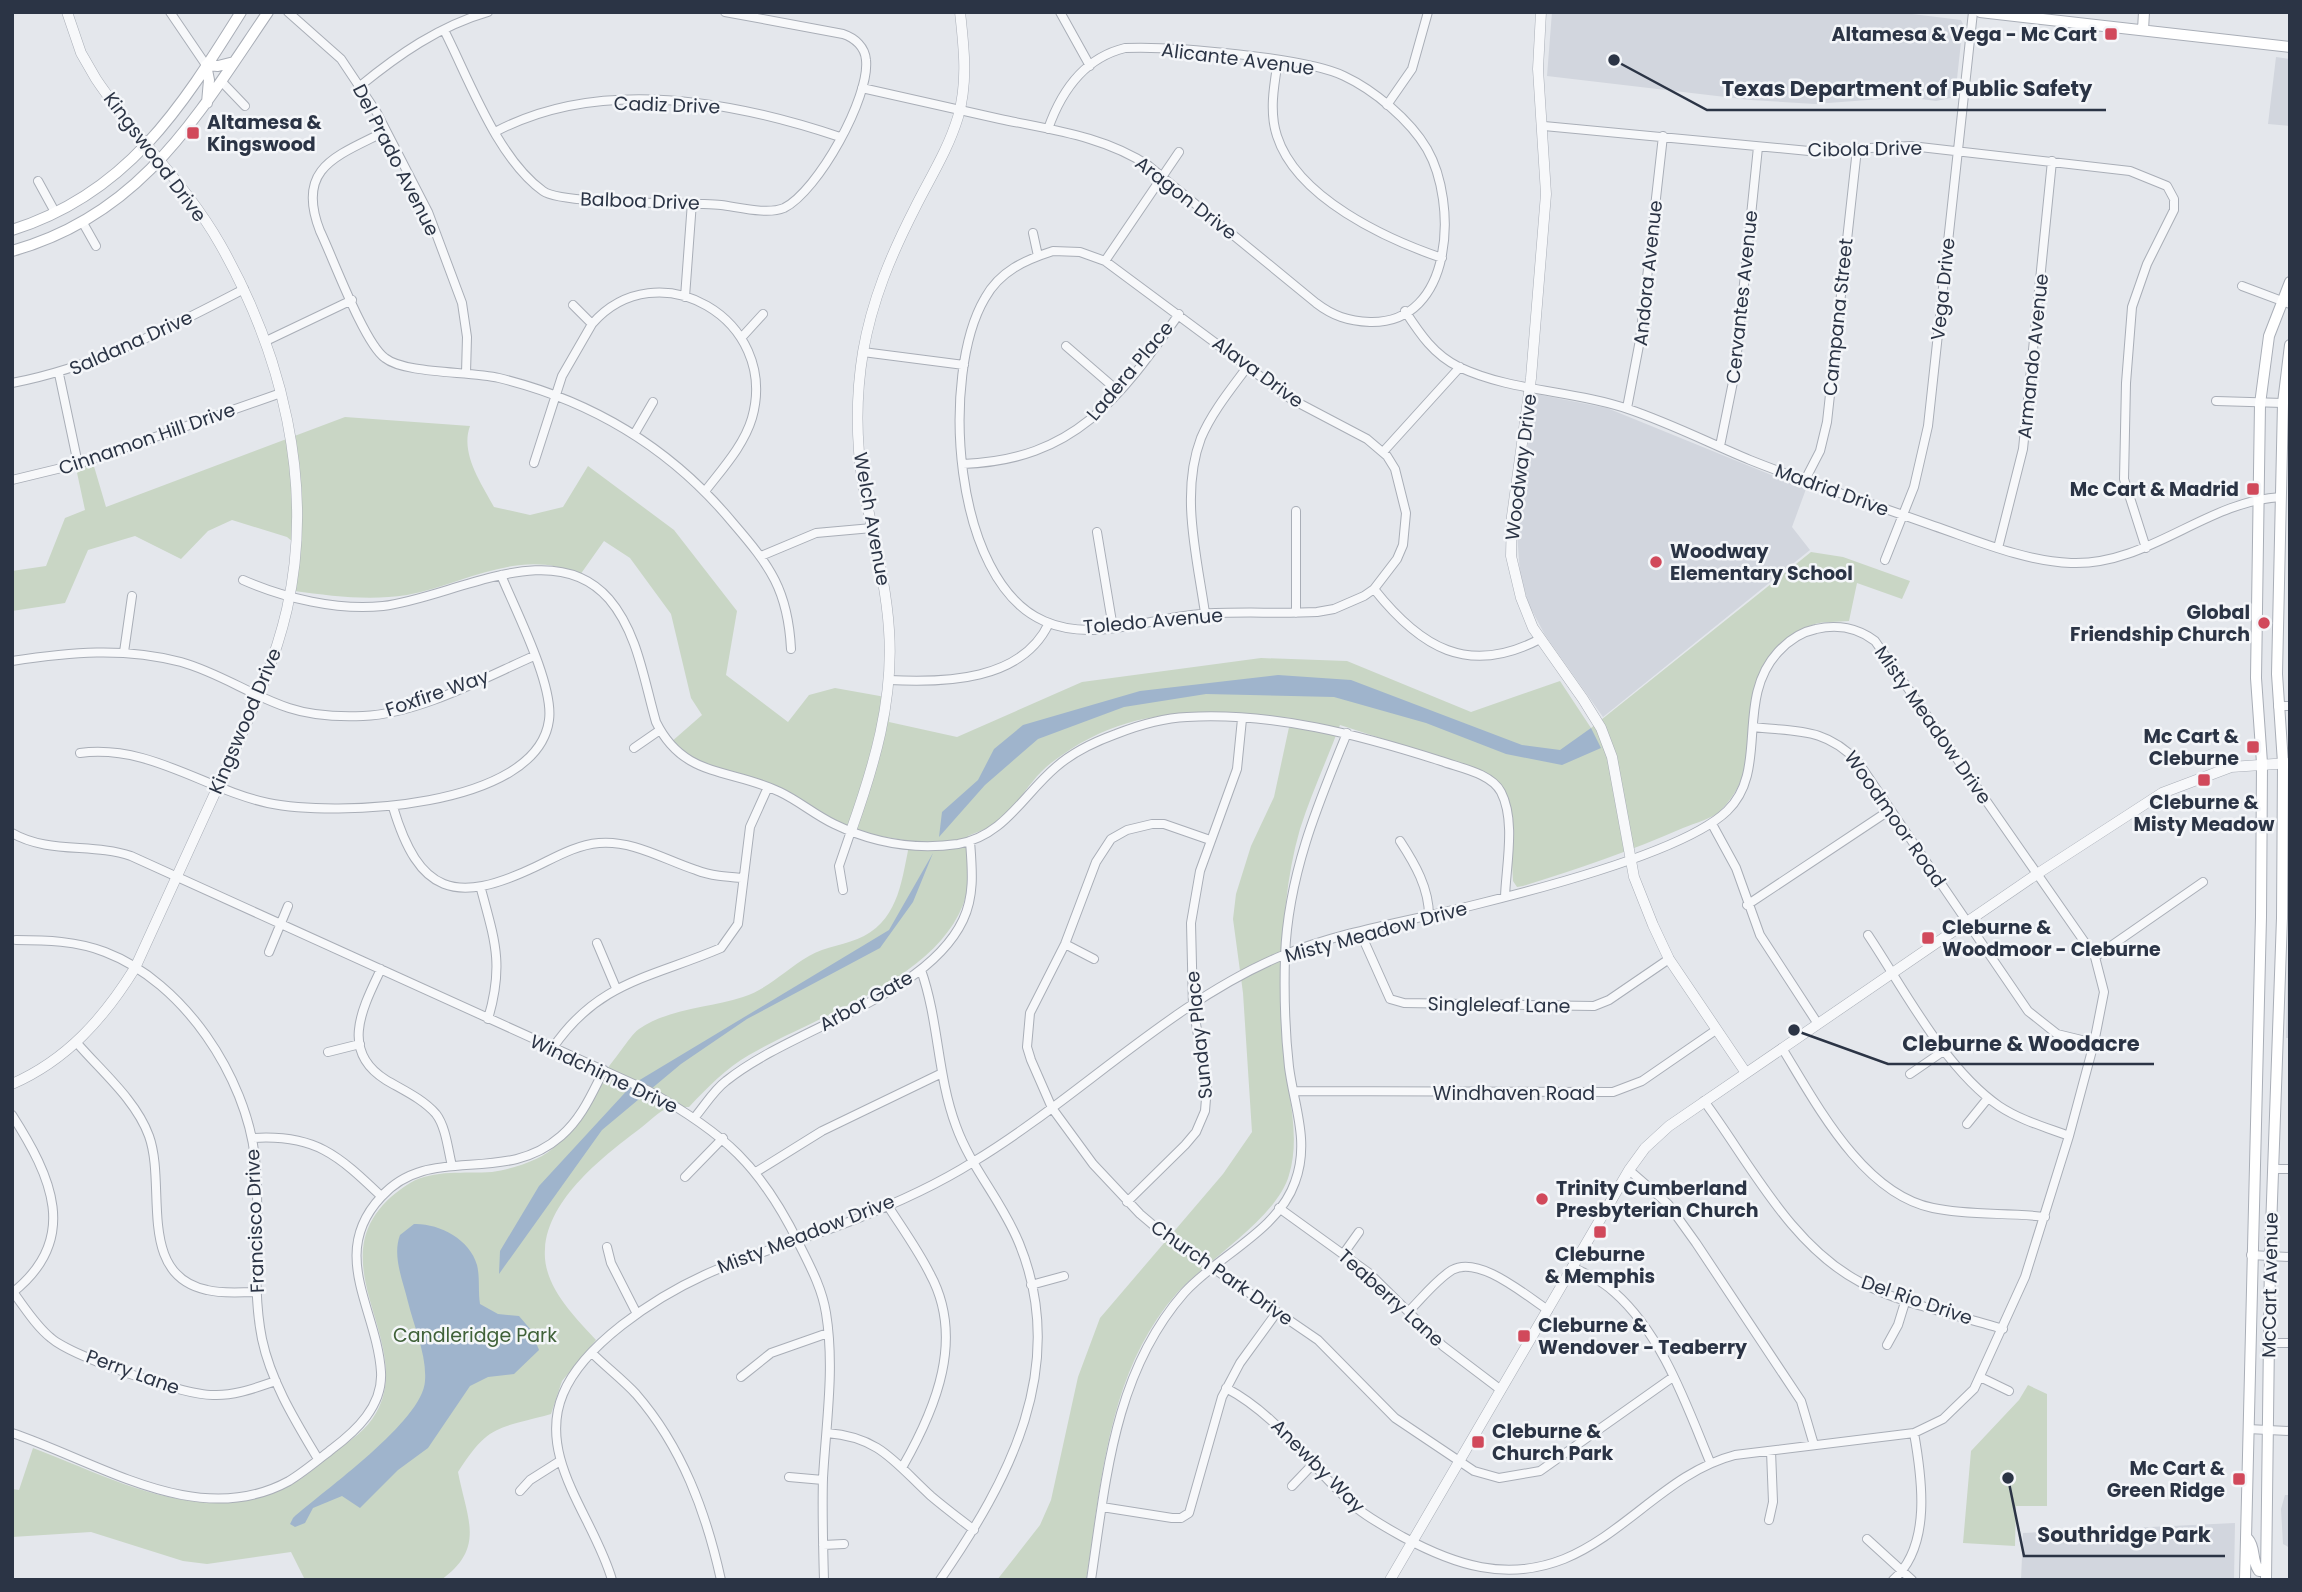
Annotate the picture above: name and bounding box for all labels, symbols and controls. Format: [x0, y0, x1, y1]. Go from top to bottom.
place label: Altamesa & Vega - Mc Cart [1832, 21, 2097, 48]
marker: Altamesa & Vega - Mc Cart [2103, 26, 2119, 42]
street label: Alicante Avenue [1160, 36, 1316, 82]
callout: Texas Department of Public Safety [1707, 68, 2106, 110]
text: Texas Department of Public Safety [1722, 74, 2093, 103]
street label: Del Prado Avenue [346, 79, 446, 241]
street label: Kingswood Drive [97, 86, 213, 228]
street label: Cadiz Drive [613, 90, 721, 120]
place label: Altamesa & Kingswood [207, 109, 323, 158]
marker: Altamesa & Kingswood [185, 125, 201, 141]
street label: Cibola Drive [1807, 135, 1923, 163]
street label: Aragon Drive [1129, 150, 1243, 246]
street label: Balboa Drive [580, 185, 700, 217]
street label: Andora Avenue [1627, 199, 1669, 347]
street label: Cervantes Avenue [1719, 209, 1765, 385]
street label: Vega Drive [1924, 236, 1962, 342]
street label: Campana Street [1816, 237, 1860, 397]
street label: Armando Avenue [2011, 272, 2055, 440]
street label: Saldana Drive [65, 304, 197, 382]
street label: Ladera Place [1080, 315, 1180, 427]
street label: Alava Drive [1207, 330, 1309, 414]
street label: Woodway Drive [1499, 392, 1543, 542]
street label: Cinnamon Hill Drive [55, 396, 239, 482]
street label: Welch Avenue [847, 450, 897, 588]
street label: Madrid Drive [1771, 457, 1893, 523]
place label: Mc Cart & Madrid [2070, 476, 2239, 503]
marker: Mc Cart & Madrid [2245, 481, 2261, 497]
place label: Woodway Elementary School [1670, 538, 1853, 587]
marker: Woodway Elementary School [1648, 554, 1664, 570]
place label: Global Friendship Church [2070, 599, 2250, 648]
street label: Toledo Avenue [1082, 601, 1224, 641]
marker: Global Friendship Church [2256, 615, 2272, 631]
street label: Misty Meadow Drive [1868, 640, 1998, 810]
street label: Kingswood Drive [202, 644, 288, 798]
street label: Foxfire Way [382, 663, 493, 723]
place label: Mc Cart & Cleburne [2144, 723, 2240, 772]
marker: Mc Cart & Cleburne [2245, 739, 2261, 755]
street label: Woodmoor Road [1838, 745, 1952, 893]
marker: Cleburne & Misty Meadow [2196, 772, 2212, 788]
place label: Cleburne & Misty Meadow [2134, 789, 2275, 838]
street label: Misty Meadow Drive [1282, 895, 1470, 969]
place label: Cleburne & Woodmoor - Cleburne [1942, 914, 2161, 963]
marker: Cleburne & Woodmoor - Cleburne [1920, 930, 1936, 946]
street label: Arbor Gate [814, 964, 918, 1038]
street label: Sunday Place [1179, 970, 1219, 1100]
street label: Singleleaf Lane [1427, 990, 1571, 1020]
callout: Cleburne & Woodacre [1888, 1022, 2154, 1064]
street label: Windchime Drive [525, 1028, 683, 1120]
text: Cleburne & Woodacre [1902, 1029, 2140, 1058]
street label: Windhaven Road [1433, 1080, 1595, 1107]
street label: Francisco Drive [239, 1148, 271, 1294]
place label: Trinity Cumberland Presbyterian Church [1556, 1175, 1759, 1224]
street label: Misty Meadow Drive [713, 1188, 899, 1280]
marker: Trinity Cumberland Presbyterian Church [1534, 1191, 1550, 1207]
street label: McCart Avenue [2255, 1212, 2285, 1358]
street label: Church Park Drive [1145, 1214, 1299, 1332]
marker: Cleburne & Memphis [1592, 1224, 1608, 1240]
place label: Cleburne & Memphis [1545, 1241, 1655, 1290]
street label: Teaberry Lane [1332, 1243, 1450, 1353]
street label: Del Rio Drive [1858, 1268, 1976, 1332]
place label: Cleburne & Wendover - Teaberry [1538, 1312, 1748, 1361]
park label: Candleridge Park [393, 1322, 557, 1349]
marker: Cleburne & Wendover - Teaberry [1516, 1328, 1532, 1344]
street label: Perry Lane [82, 1343, 184, 1401]
street label: Anewby Way [1265, 1413, 1371, 1519]
place label: Cleburne & Church Park [1492, 1418, 1613, 1467]
marker: Cleburne & Church Park [1470, 1434, 1486, 1450]
place label: Mc Cart & Green Ridge [2107, 1455, 2226, 1504]
marker: Mc Cart & Green Ridge [2231, 1471, 2247, 1487]
callout: Southridge Park [2024, 1514, 2225, 1556]
text: Southridge Park [2037, 1520, 2211, 1549]

